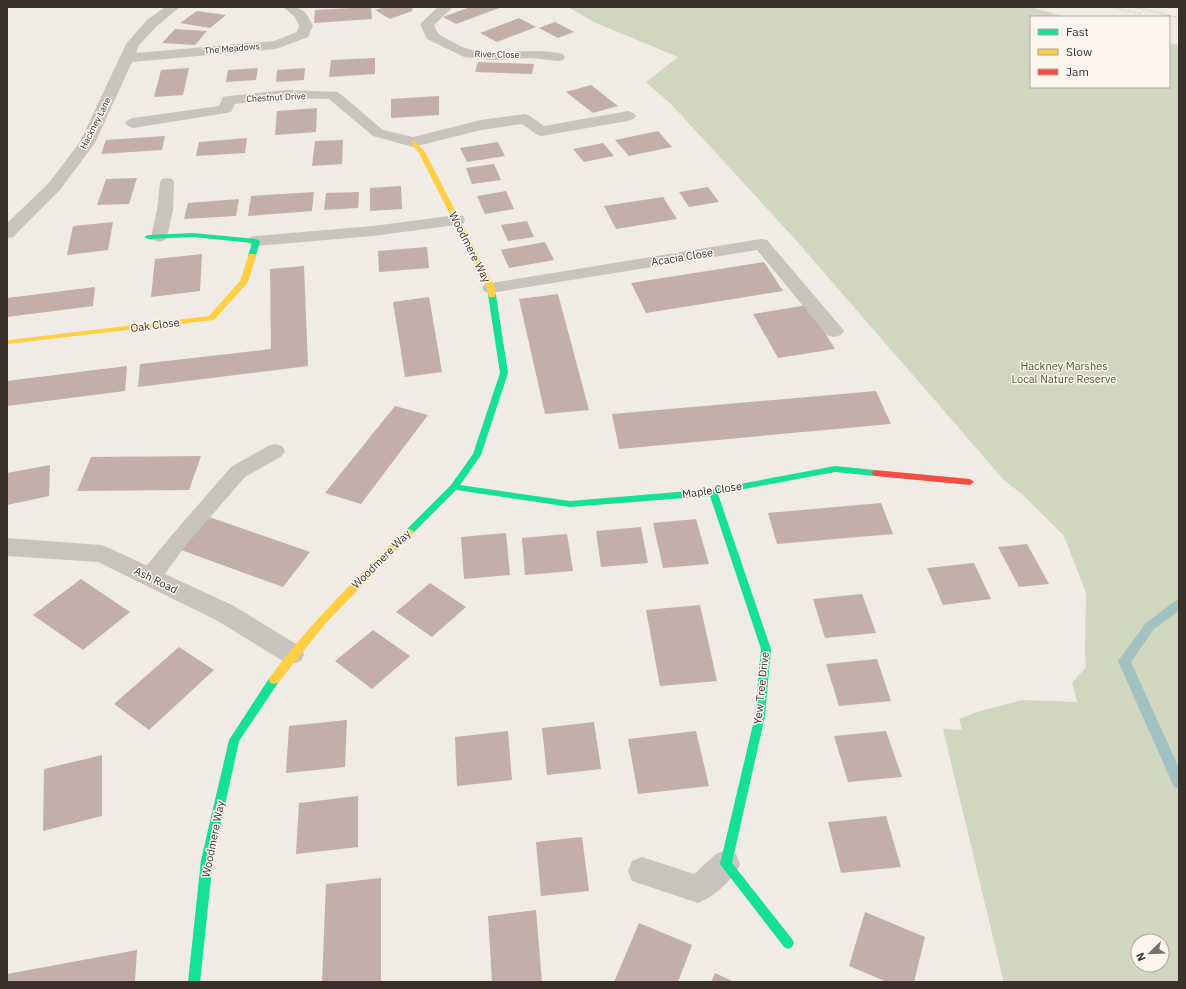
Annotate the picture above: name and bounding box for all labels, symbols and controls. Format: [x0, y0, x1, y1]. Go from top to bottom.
legend [1030, 16, 1170, 88]
text: Fast [1066, 24, 1089, 39]
street label: The Meadows [204, 40, 260, 56]
text: Slow [1066, 44, 1092, 59]
street label: River Close [474, 48, 520, 60]
text: Jam [1066, 64, 1089, 79]
street label: Chestnut Drive [246, 90, 306, 104]
street label: Hackney Lane [77, 95, 113, 151]
street label: Woodmere Way [446, 209, 494, 285]
street label: Acacia Close [650, 245, 714, 269]
street label: Oak Close [130, 315, 180, 335]
park label: Hackney Marshes Local Nature Reserve [1012, 359, 1116, 386]
street label: Maple Close [681, 479, 743, 501]
street label: Woodmere Way [349, 526, 414, 591]
street label: Ash Road [132, 564, 180, 596]
street label: Yew Tree Drive [750, 651, 772, 725]
street label: Woodmere Way [199, 799, 227, 878]
north arrow [1130, 933, 1170, 973]
text: N [1133, 950, 1149, 963]

